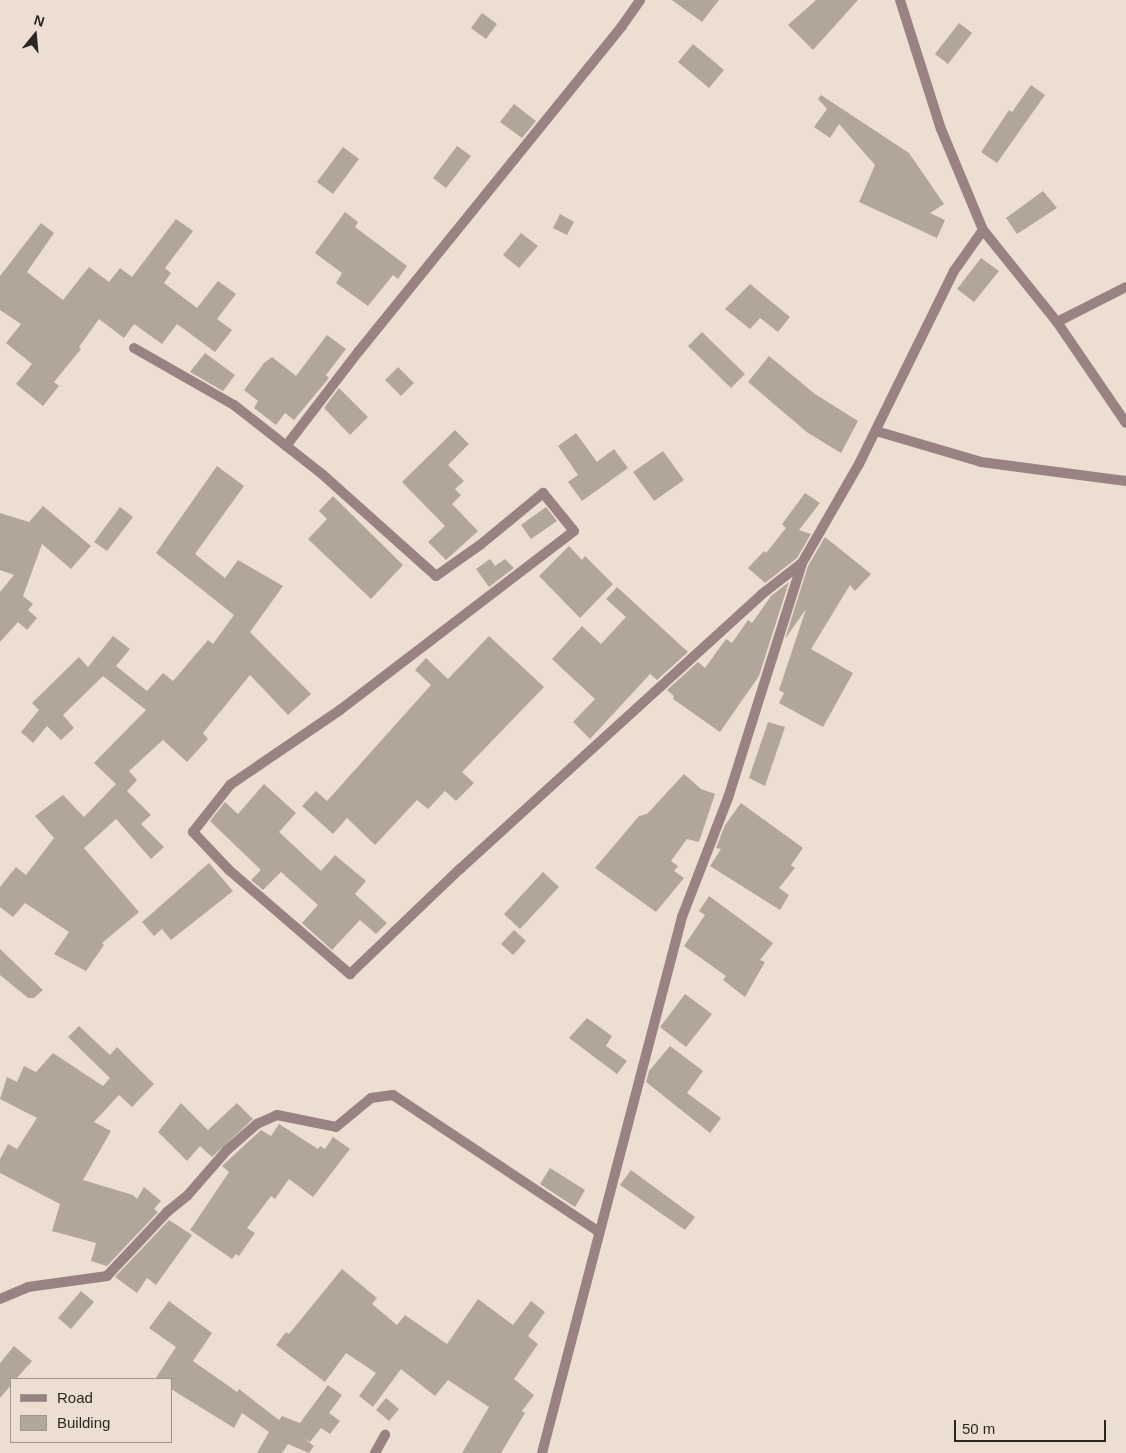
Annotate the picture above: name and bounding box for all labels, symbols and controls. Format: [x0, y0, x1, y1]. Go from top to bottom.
north arrow [10, 10, 60, 60]
text: N [32, 12, 47, 30]
legend [10, 1378, 172, 1443]
text: Road [57, 1389, 93, 1406]
scale bar [956, 1410, 1108, 1442]
text: Building [57, 1414, 110, 1431]
text: 50 m [962, 1420, 995, 1437]

